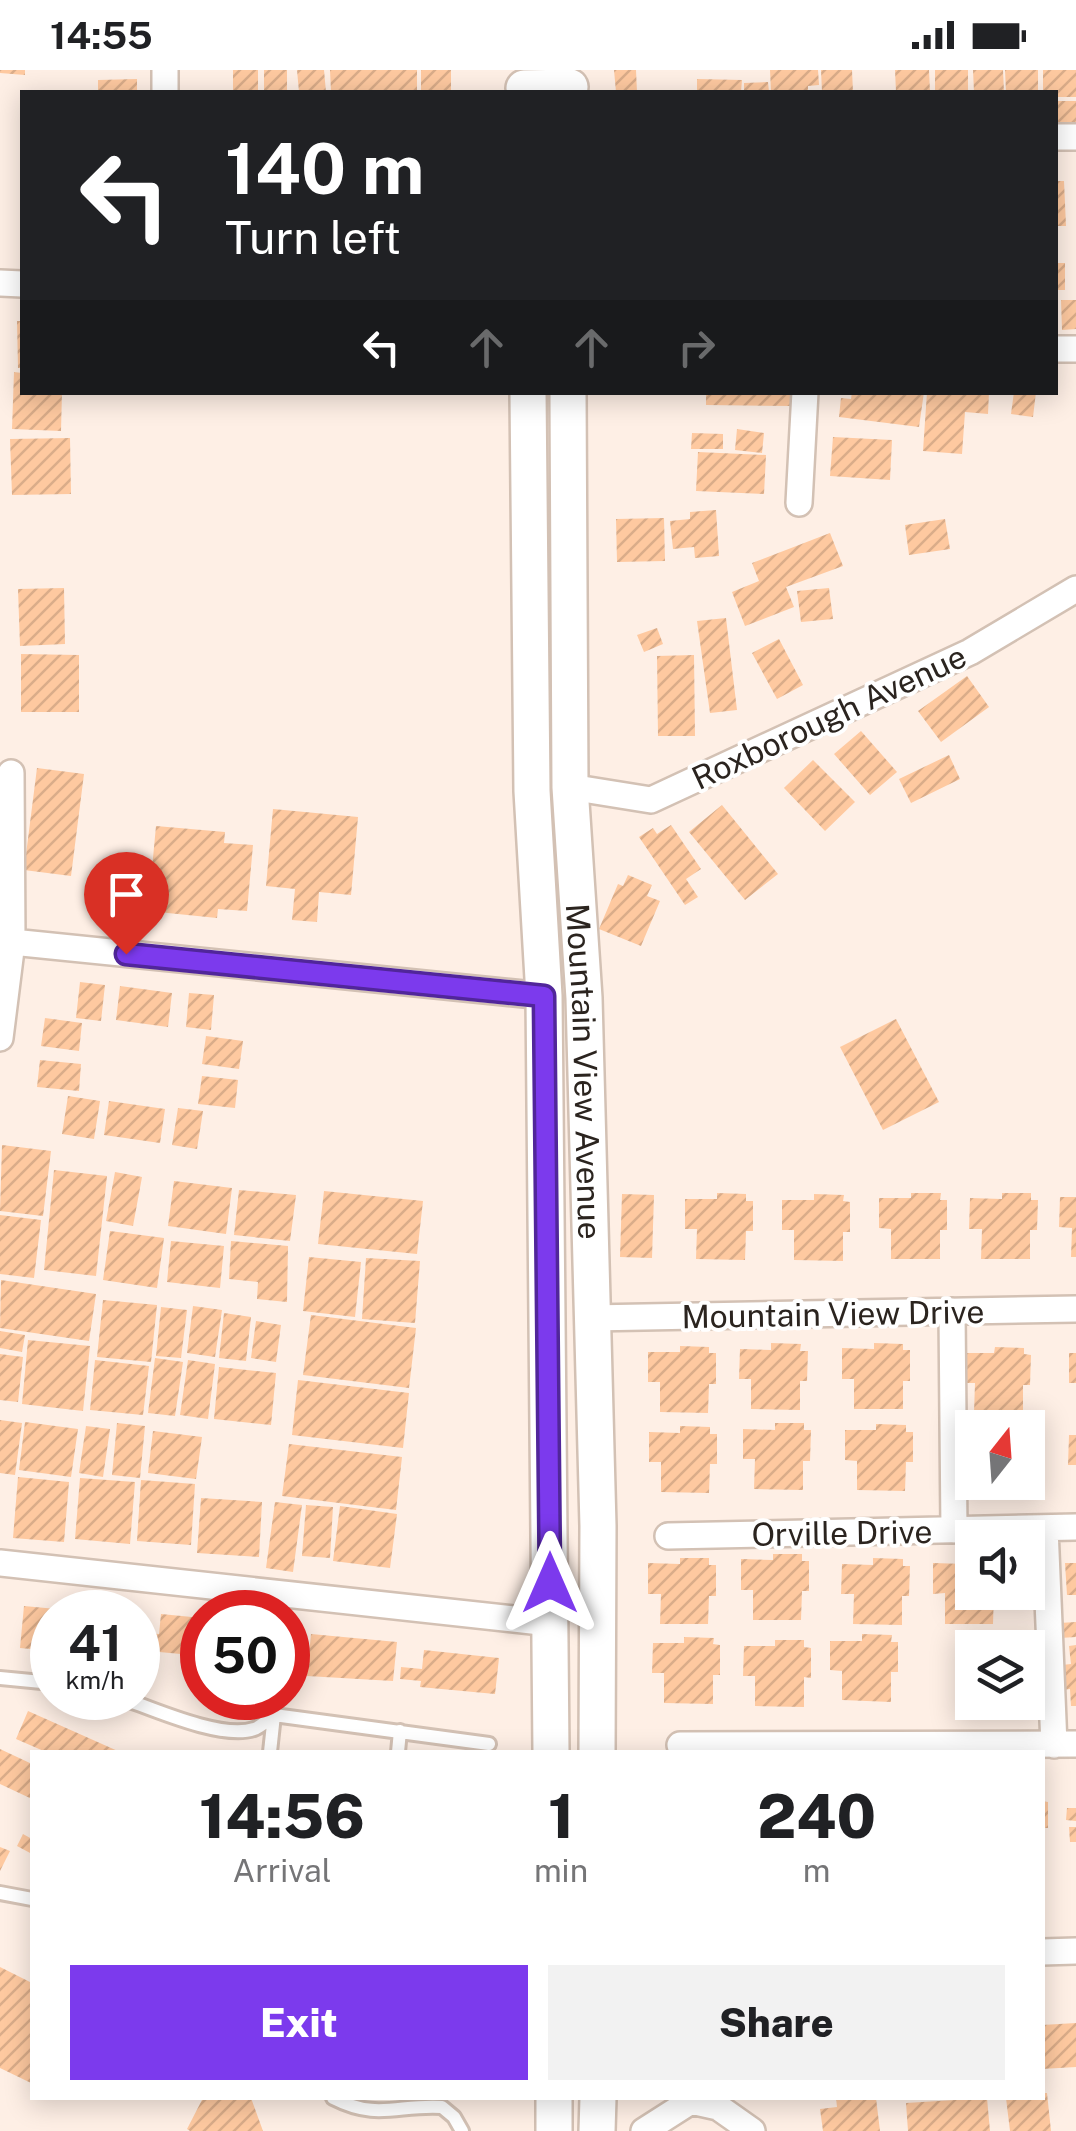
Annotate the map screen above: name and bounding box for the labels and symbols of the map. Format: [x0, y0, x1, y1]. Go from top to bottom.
street label: Roxborough Avenue [686, 637, 972, 797]
pin [84, 852, 169, 955]
street label: Mountain View Avenue [559, 902, 609, 1240]
street label: Mountain View Drive [681, 1293, 985, 1335]
north arrow [955, 1410, 1045, 1500]
street label: Orville Drive [751, 1513, 933, 1553]
position arrow [498, 1531, 602, 1635]
speed limit sign: 50 [180, 1590, 310, 1720]

